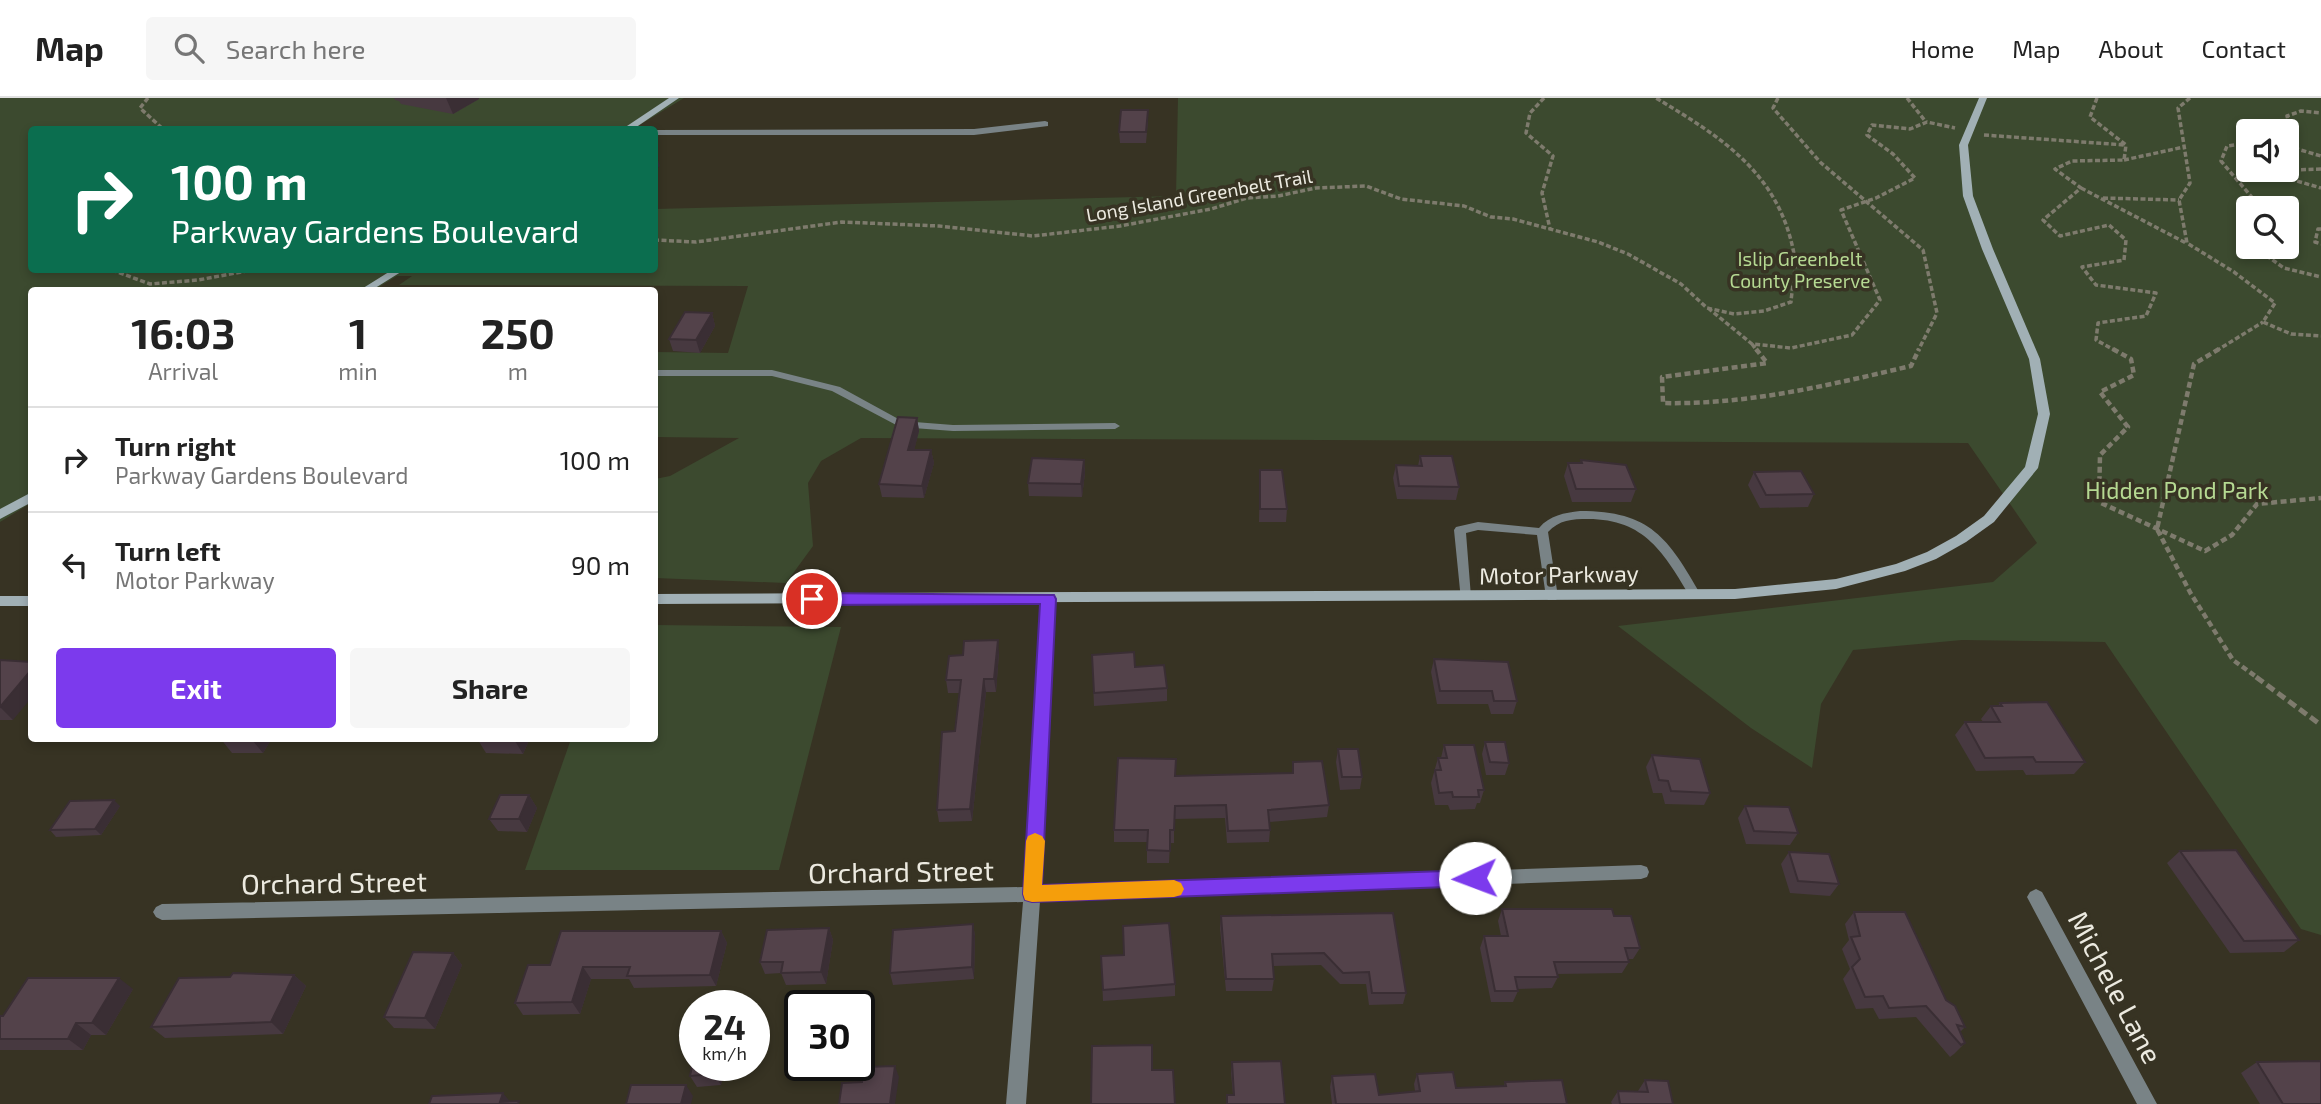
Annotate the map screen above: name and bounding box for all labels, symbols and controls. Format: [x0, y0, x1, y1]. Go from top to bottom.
search box [146, 17, 636, 80]
text: Map [35, 28, 104, 68]
icon: search [170, 29, 208, 67]
text: Search here [226, 33, 365, 64]
text: Home [1911, 34, 1974, 63]
text: Map [2012, 34, 2060, 63]
text: About [2098, 34, 2164, 63]
text: Contact [2202, 34, 2286, 63]
map controls [2236, 119, 2299, 259]
button: sound [2236, 119, 2299, 182]
text: 100 m [171, 151, 308, 210]
icon: right [56, 154, 147, 245]
street label: Long Island Greenbelt Trail [1084, 164, 1314, 226]
button: search [2236, 196, 2299, 259]
text: Parkway Gardens Boulevard [171, 211, 579, 249]
park label: Islip Greenbelt County Preserve [1729, 247, 1871, 292]
text: 16:03 [131, 307, 235, 357]
text: 1 [349, 307, 367, 357]
text: 250 [481, 307, 555, 357]
text: Arrival [148, 357, 218, 385]
text: min [338, 357, 378, 385]
text: m [508, 357, 528, 385]
text: Turn right [115, 430, 236, 461]
icon: right [56, 441, 94, 479]
text: 100 m [560, 444, 630, 475]
text: Parkway Gardens Boulevard [115, 461, 409, 489]
park label: Hidden Pond Park [2085, 476, 2269, 504]
text: Turn left [115, 535, 221, 566]
icon: left [56, 546, 94, 584]
text: 90 m [571, 549, 630, 580]
street label: Motor Parkway [1479, 559, 1639, 589]
text: Motor Parkway [115, 566, 275, 594]
pin [782, 569, 842, 629]
icon: arrive [793, 580, 831, 618]
button: Exit [56, 648, 336, 728]
button: Share [350, 648, 630, 728]
position arrow [1438, 841, 1512, 915]
street label: Orchard Street [808, 852, 994, 890]
street label: Orchard Street [241, 863, 427, 901]
street label: Michele Lane [2062, 905, 2170, 1069]
speed limit sign: 30 [784, 990, 875, 1081]
text: 24 [703, 1005, 746, 1047]
text: km/h [702, 1042, 747, 1064]

